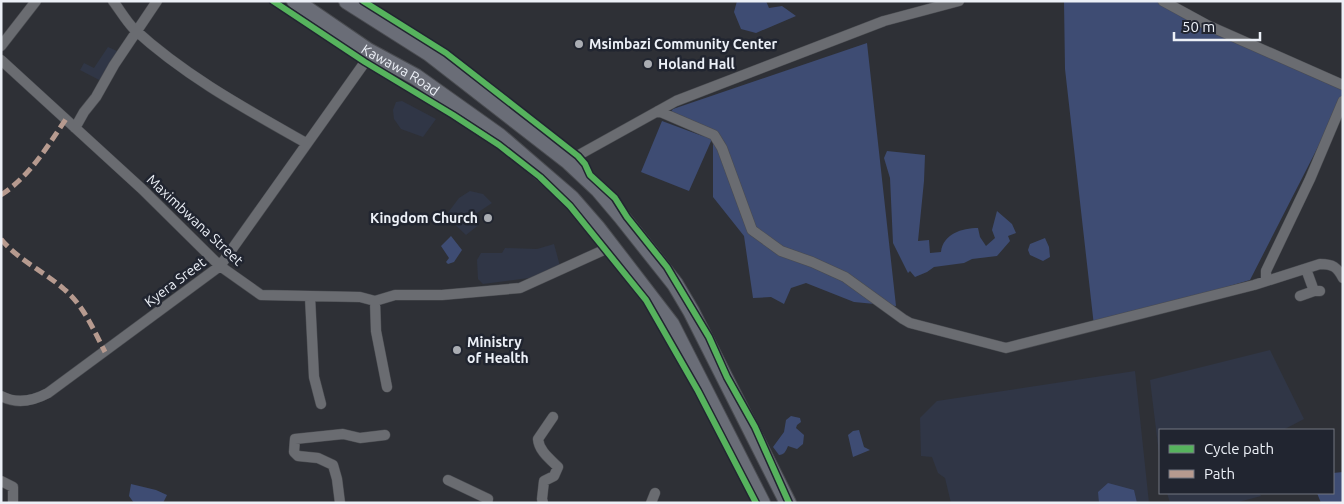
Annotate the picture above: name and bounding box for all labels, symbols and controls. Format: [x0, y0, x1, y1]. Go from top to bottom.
scale bar [1174, 10, 1260, 42]
text: 50 m [1182, 18, 1215, 35]
place label: Msimbazi Community Center [589, 36, 778, 52]
marker: Msimbazi Community Center [573, 38, 585, 50]
street label: Kawawa Road [358, 41, 442, 99]
place label: Holand Hall [658, 56, 735, 72]
marker: Holand Hall [642, 58, 654, 70]
street label: Maximbwana Street [144, 171, 247, 269]
place label: Kingdom Church [370, 210, 478, 226]
marker: Kingdom Church [482, 212, 494, 224]
street label: Kyera Sreet [141, 254, 209, 310]
place label: Ministry of Health [467, 334, 529, 366]
marker: Ministry of Health [451, 344, 463, 356]
legend [1159, 429, 1334, 494]
text: Cycle path [1204, 440, 1274, 457]
text: Path [1204, 465, 1235, 482]

